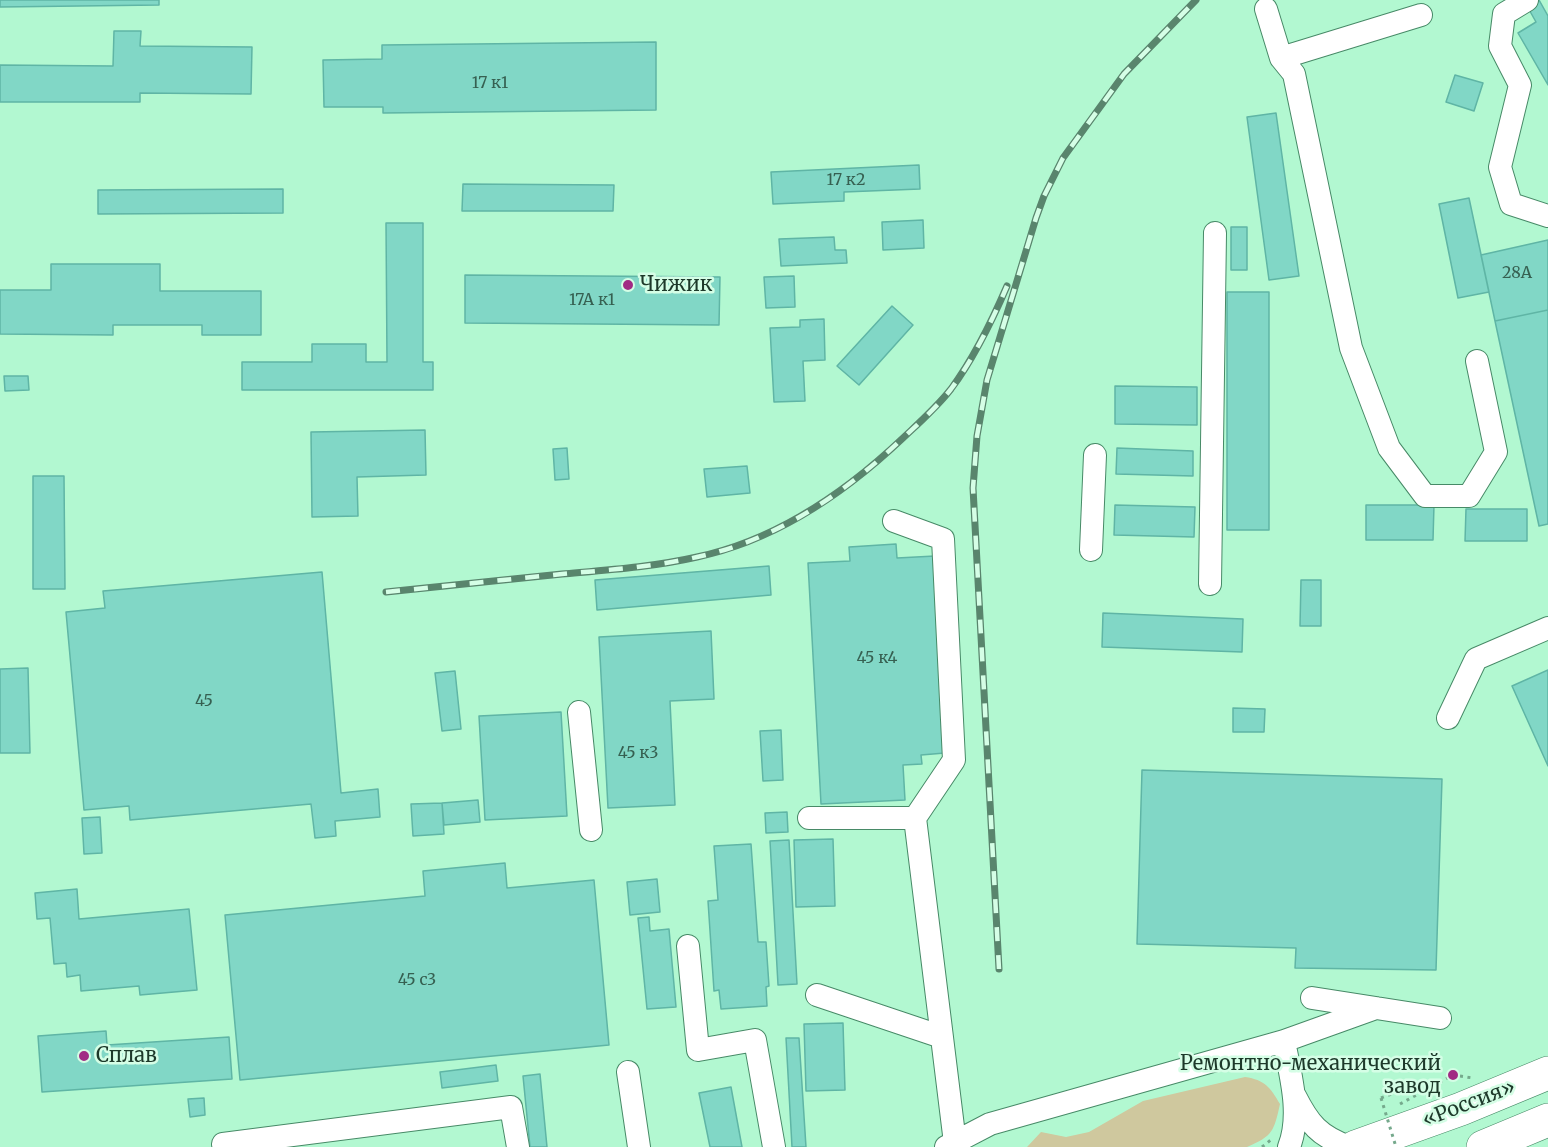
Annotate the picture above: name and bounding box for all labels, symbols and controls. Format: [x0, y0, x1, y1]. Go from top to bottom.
house number: 17 к1 [472, 73, 508, 93]
house number: 17 к2 [827, 170, 865, 190]
house number: 28А [1502, 263, 1532, 283]
place label: Чижик [640, 273, 712, 297]
marker: Чижик [621, 278, 635, 292]
house number: 17А к1 [569, 290, 615, 310]
house number: 45 к4 [857, 648, 897, 668]
house number: 45 [195, 691, 213, 711]
house number: 45 к3 [618, 743, 658, 763]
house number: 45 с3 [398, 970, 436, 990]
place label: Сплав [96, 1044, 157, 1068]
marker: Сплав [77, 1049, 91, 1063]
place label: Ремонтно-механический завод [1180, 1052, 1441, 1099]
marker: Ремонтно-механический завод [1446, 1068, 1460, 1082]
street label: «Россия» [1419, 1075, 1519, 1133]

